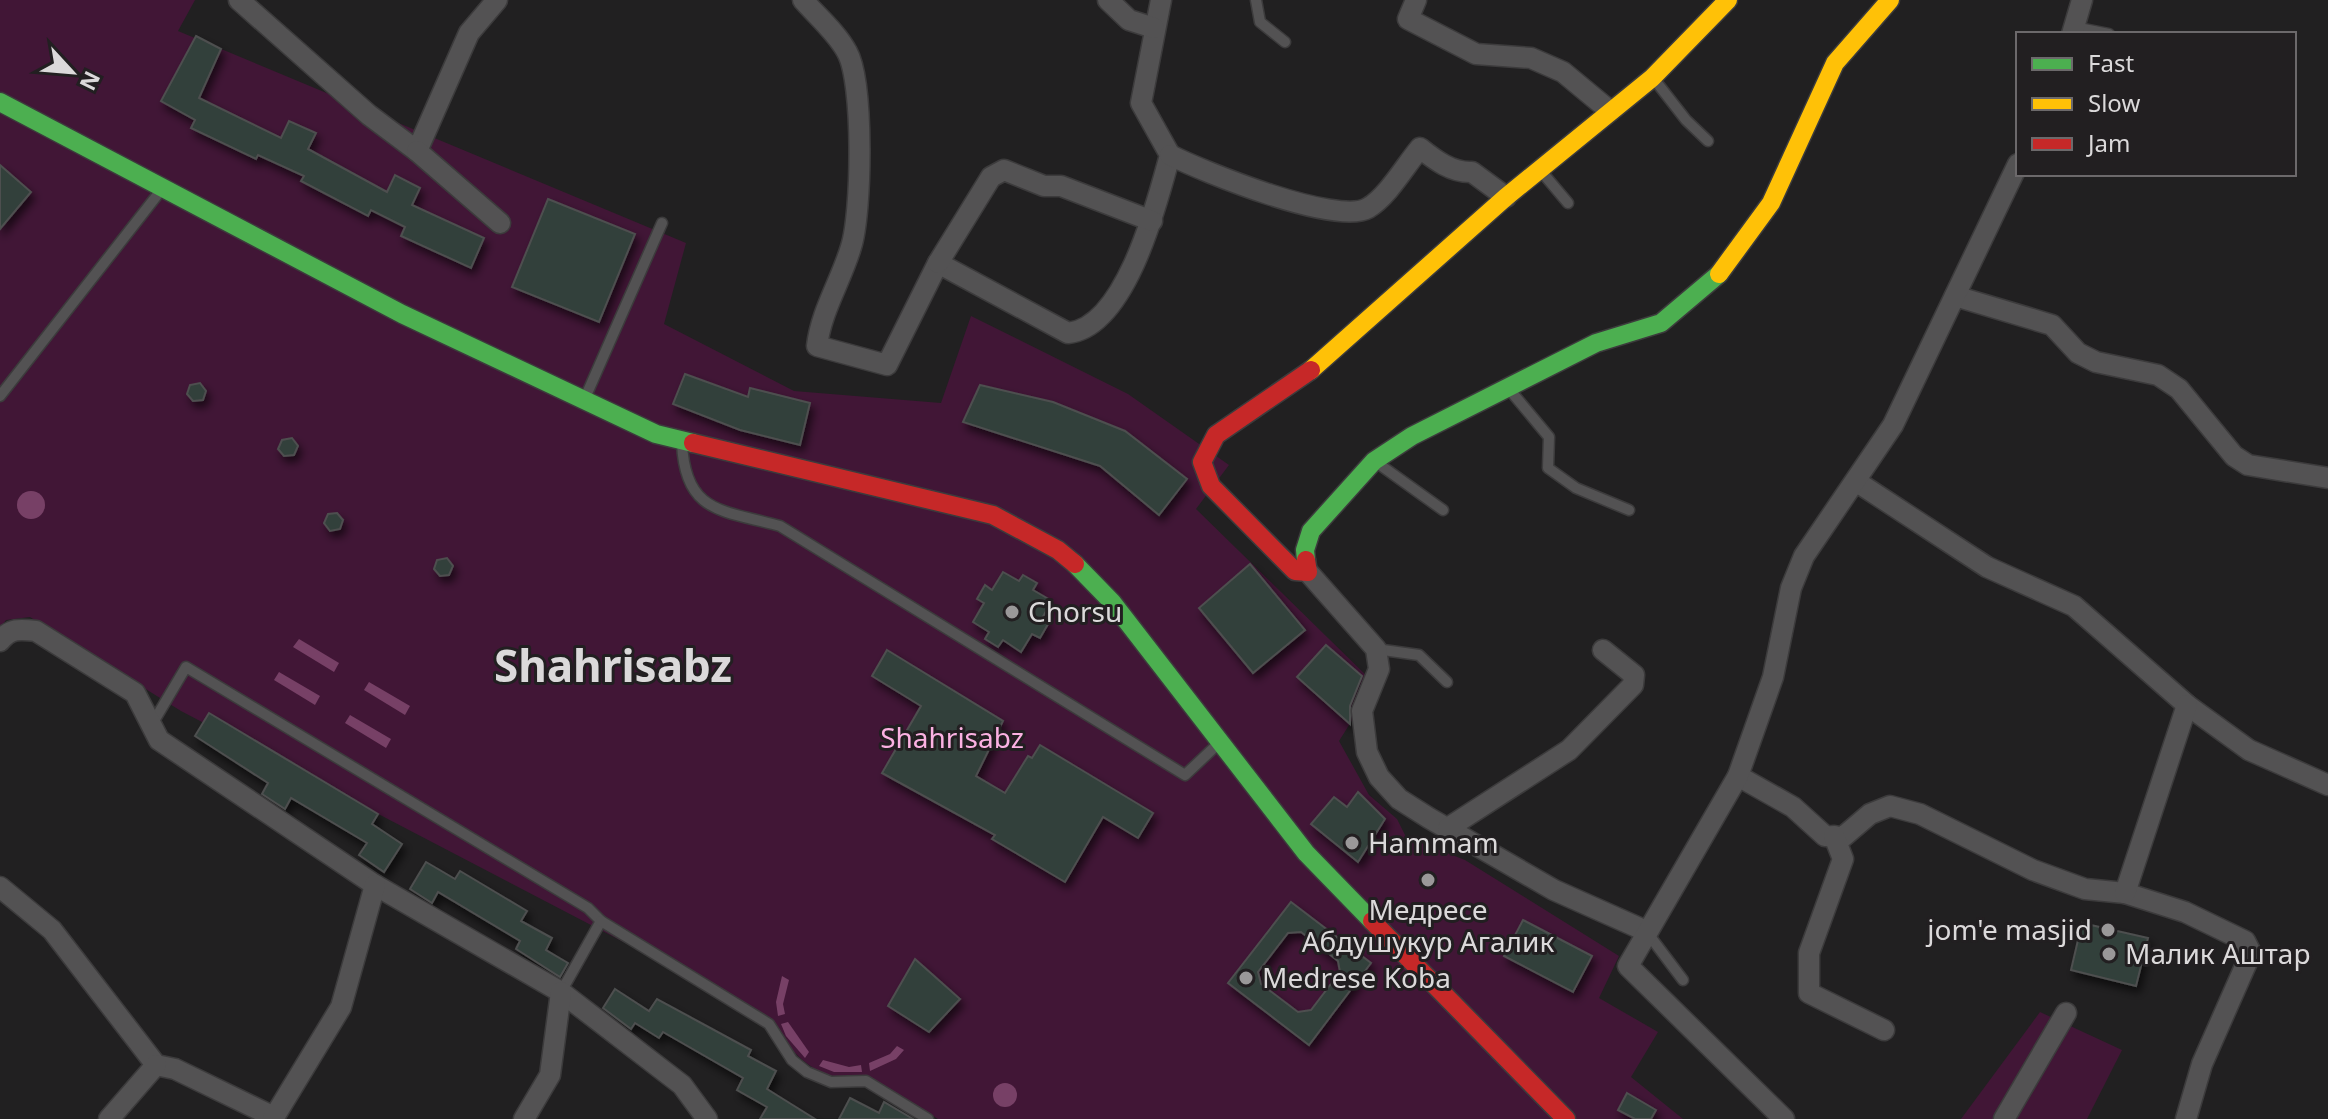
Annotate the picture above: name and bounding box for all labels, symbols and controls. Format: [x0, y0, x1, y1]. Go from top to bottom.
north arrow [32, 32, 112, 112]
legend [2016, 32, 2296, 176]
text: Fast [2088, 46, 2134, 79]
text: N [73, 67, 108, 96]
text: Slow [2088, 86, 2140, 119]
text: Jam [2086, 126, 2130, 159]
place label: Chorsu [1028, 592, 1122, 630]
marker: Chorsu [1003, 603, 1021, 621]
district label: Shahrisabz [494, 635, 732, 695]
park label: Shahrisabz [880, 718, 1024, 756]
place label: Hammam [1368, 823, 1499, 861]
marker: Hammam [1343, 834, 1361, 852]
marker: Медресе Абдушукур Агалик [1419, 871, 1437, 889]
place label: Медресе Абдушукур Агалик [1302, 890, 1554, 960]
place label: jom'e masjid [1925, 910, 2092, 948]
marker: jom'e masjid [2099, 921, 2117, 939]
place label: Малик Аштар [2125, 934, 2310, 972]
marker: Малик Аштар [2100, 945, 2118, 963]
place label: Medrese Koba [1262, 958, 1451, 996]
marker: Medrese Koba [1237, 969, 1255, 987]

